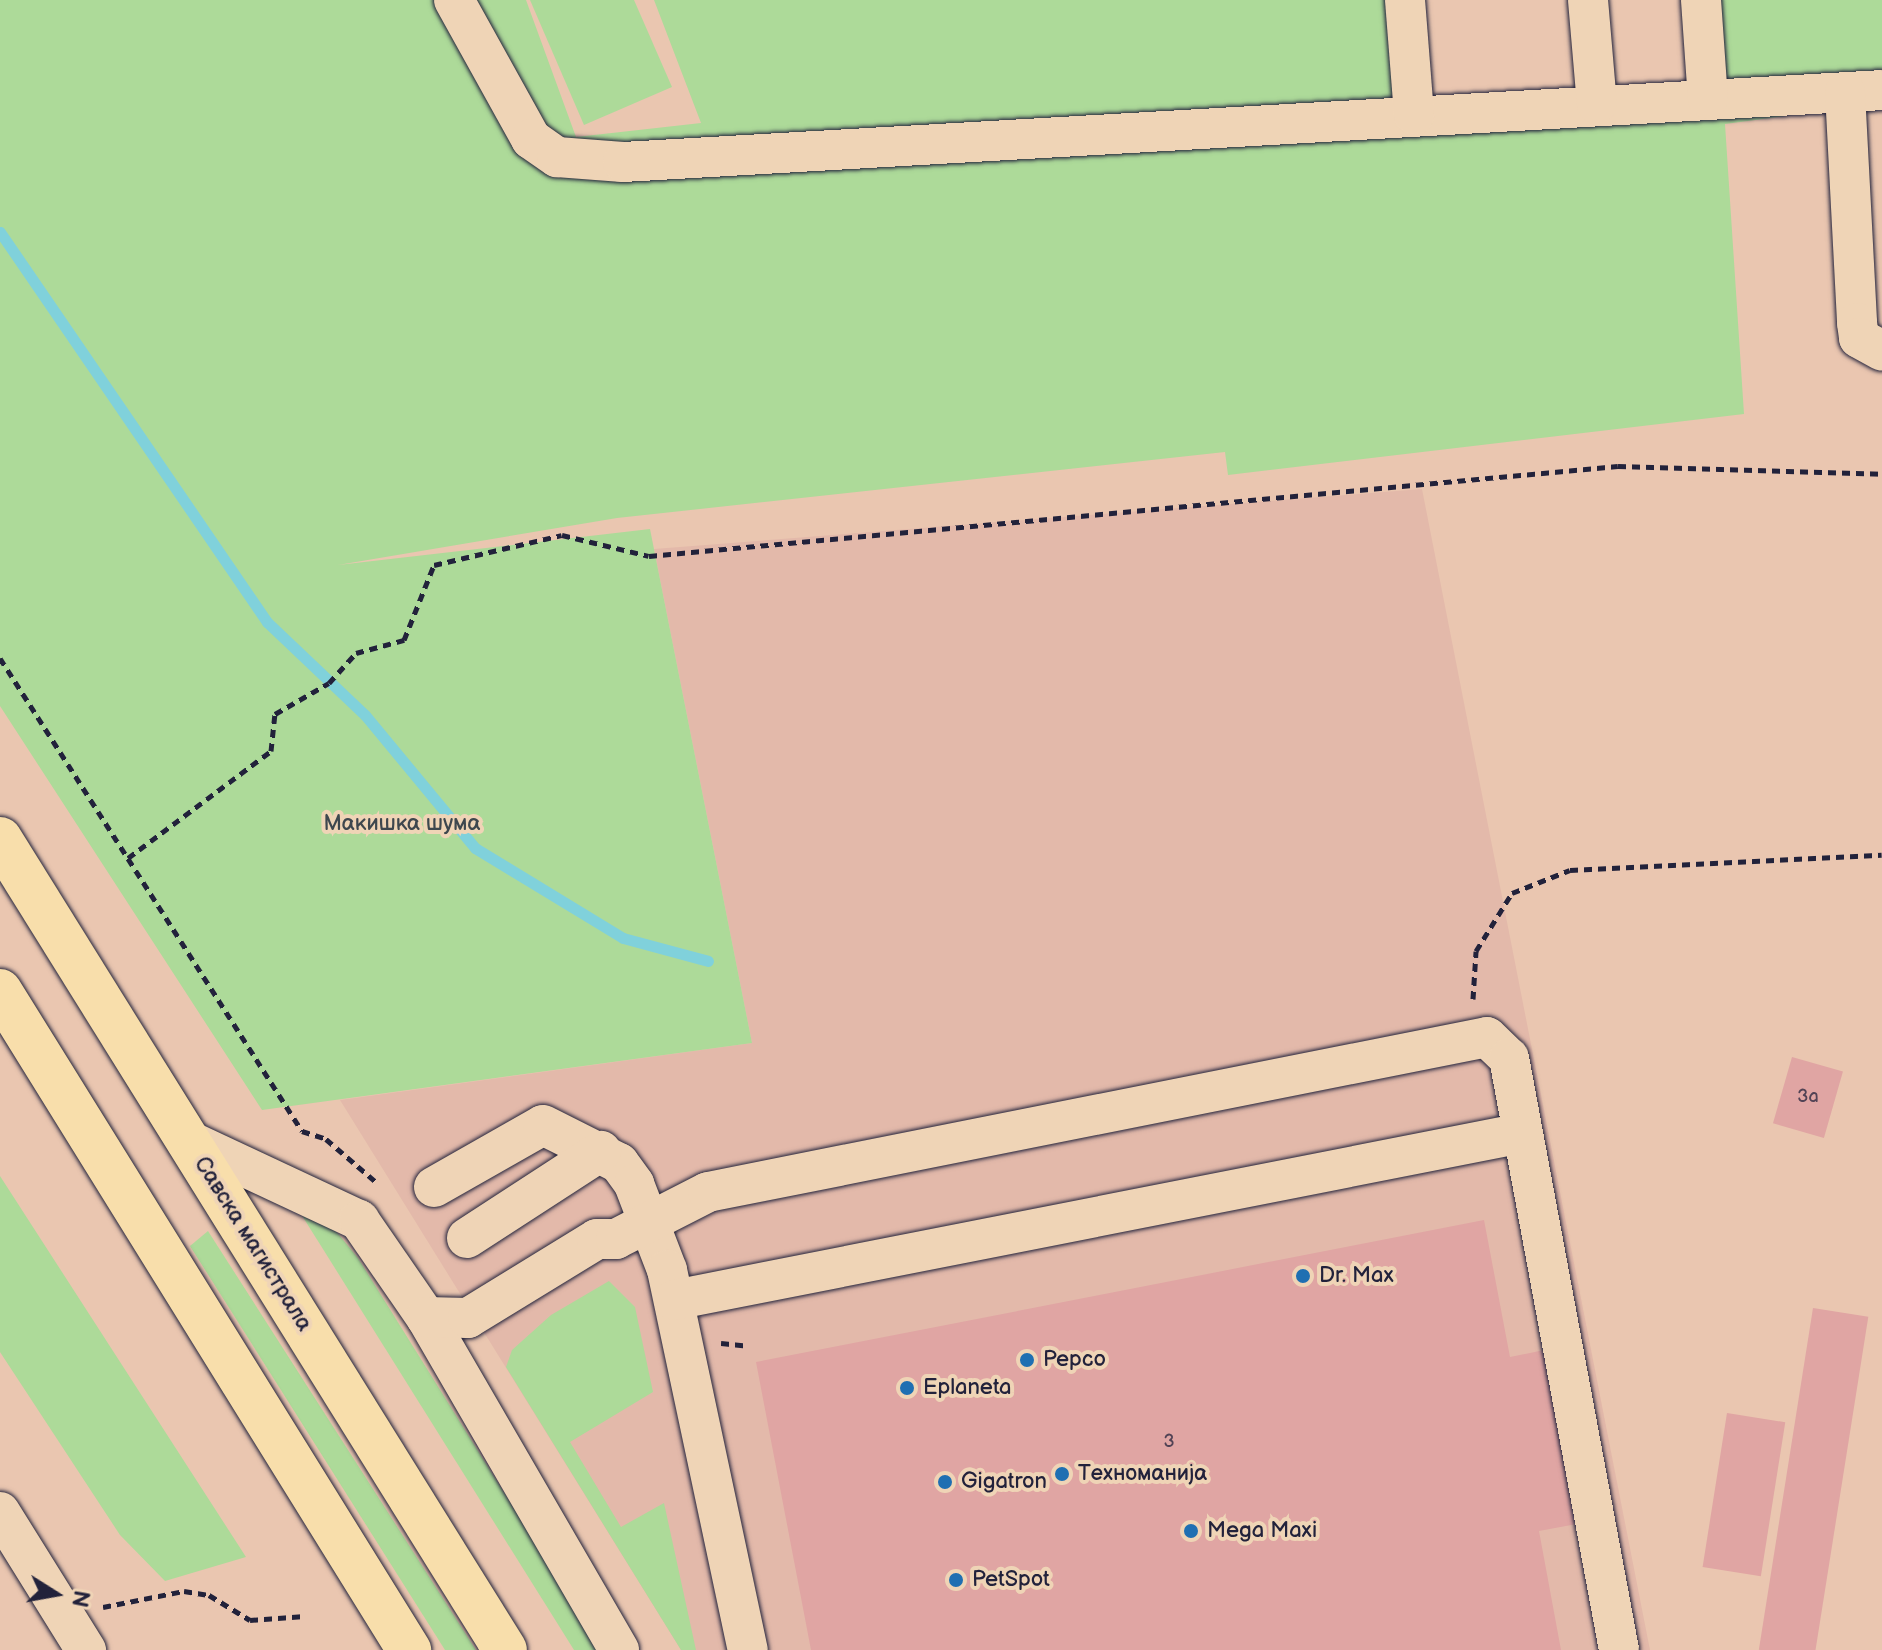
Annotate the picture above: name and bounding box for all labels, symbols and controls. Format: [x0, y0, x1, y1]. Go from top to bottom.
park label: Макишка шума [323, 811, 481, 837]
house number: 3a [1797, 1086, 1819, 1108]
street label: Савска магистрала [189, 1152, 317, 1336]
place label: Dr. Max [1319, 1263, 1394, 1289]
marker: Dr. Max [1294, 1267, 1312, 1285]
place label: Pepco [1043, 1347, 1106, 1373]
marker: Pepco [1018, 1351, 1036, 1369]
place label: Eplaneta [923, 1375, 1011, 1401]
marker: Eplaneta [898, 1379, 916, 1397]
house number: 3 [1163, 1431, 1175, 1453]
place label: Техноманија [1078, 1461, 1207, 1487]
marker: Техноманија [1053, 1465, 1071, 1483]
place label: Gigatron [961, 1469, 1047, 1495]
marker: Gigatron [936, 1473, 954, 1491]
place label: Mega Maxi [1207, 1518, 1317, 1544]
marker: Mega Maxi [1182, 1522, 1200, 1540]
north arrow [16, 1554, 96, 1634]
place label: PetSpot [972, 1567, 1050, 1593]
marker: PetSpot [947, 1571, 965, 1589]
text: N [65, 1588, 95, 1609]

